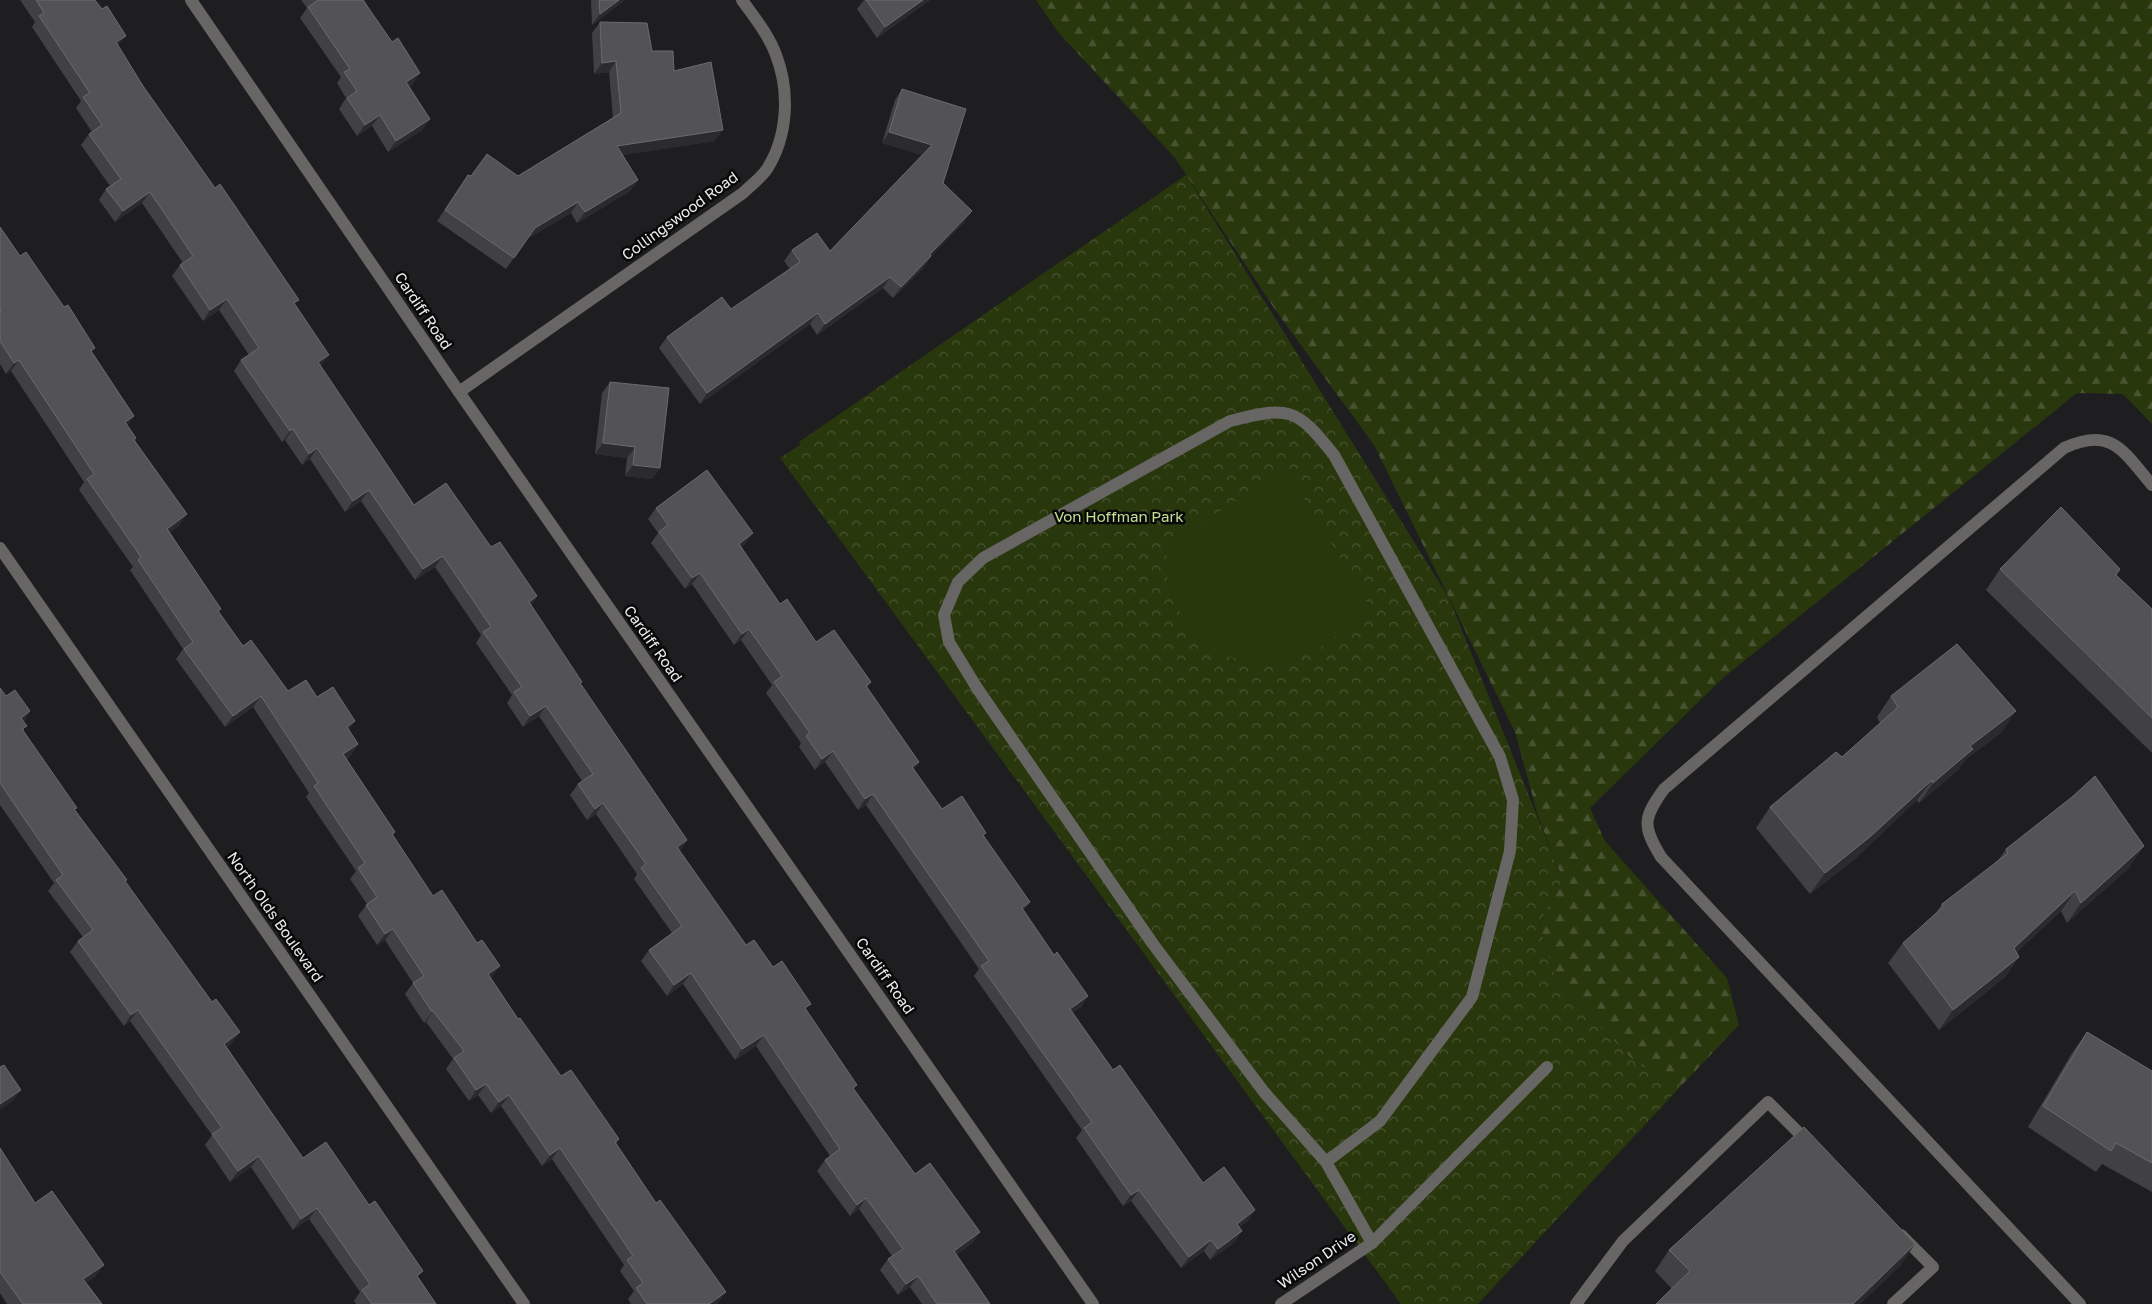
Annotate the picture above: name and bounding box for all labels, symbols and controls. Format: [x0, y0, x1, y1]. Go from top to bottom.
street label: Collingswood Road [618, 167, 741, 263]
street label: Cardiff Road [391, 268, 456, 352]
park label: Von Hoffman Park [1054, 507, 1184, 525]
street label: Cardiff Road [621, 602, 687, 685]
street label: North Olds Boulevard [224, 848, 328, 985]
street label: Cardiff Road [853, 934, 919, 1017]
street label: Wilson Drive [1274, 1226, 1359, 1292]

